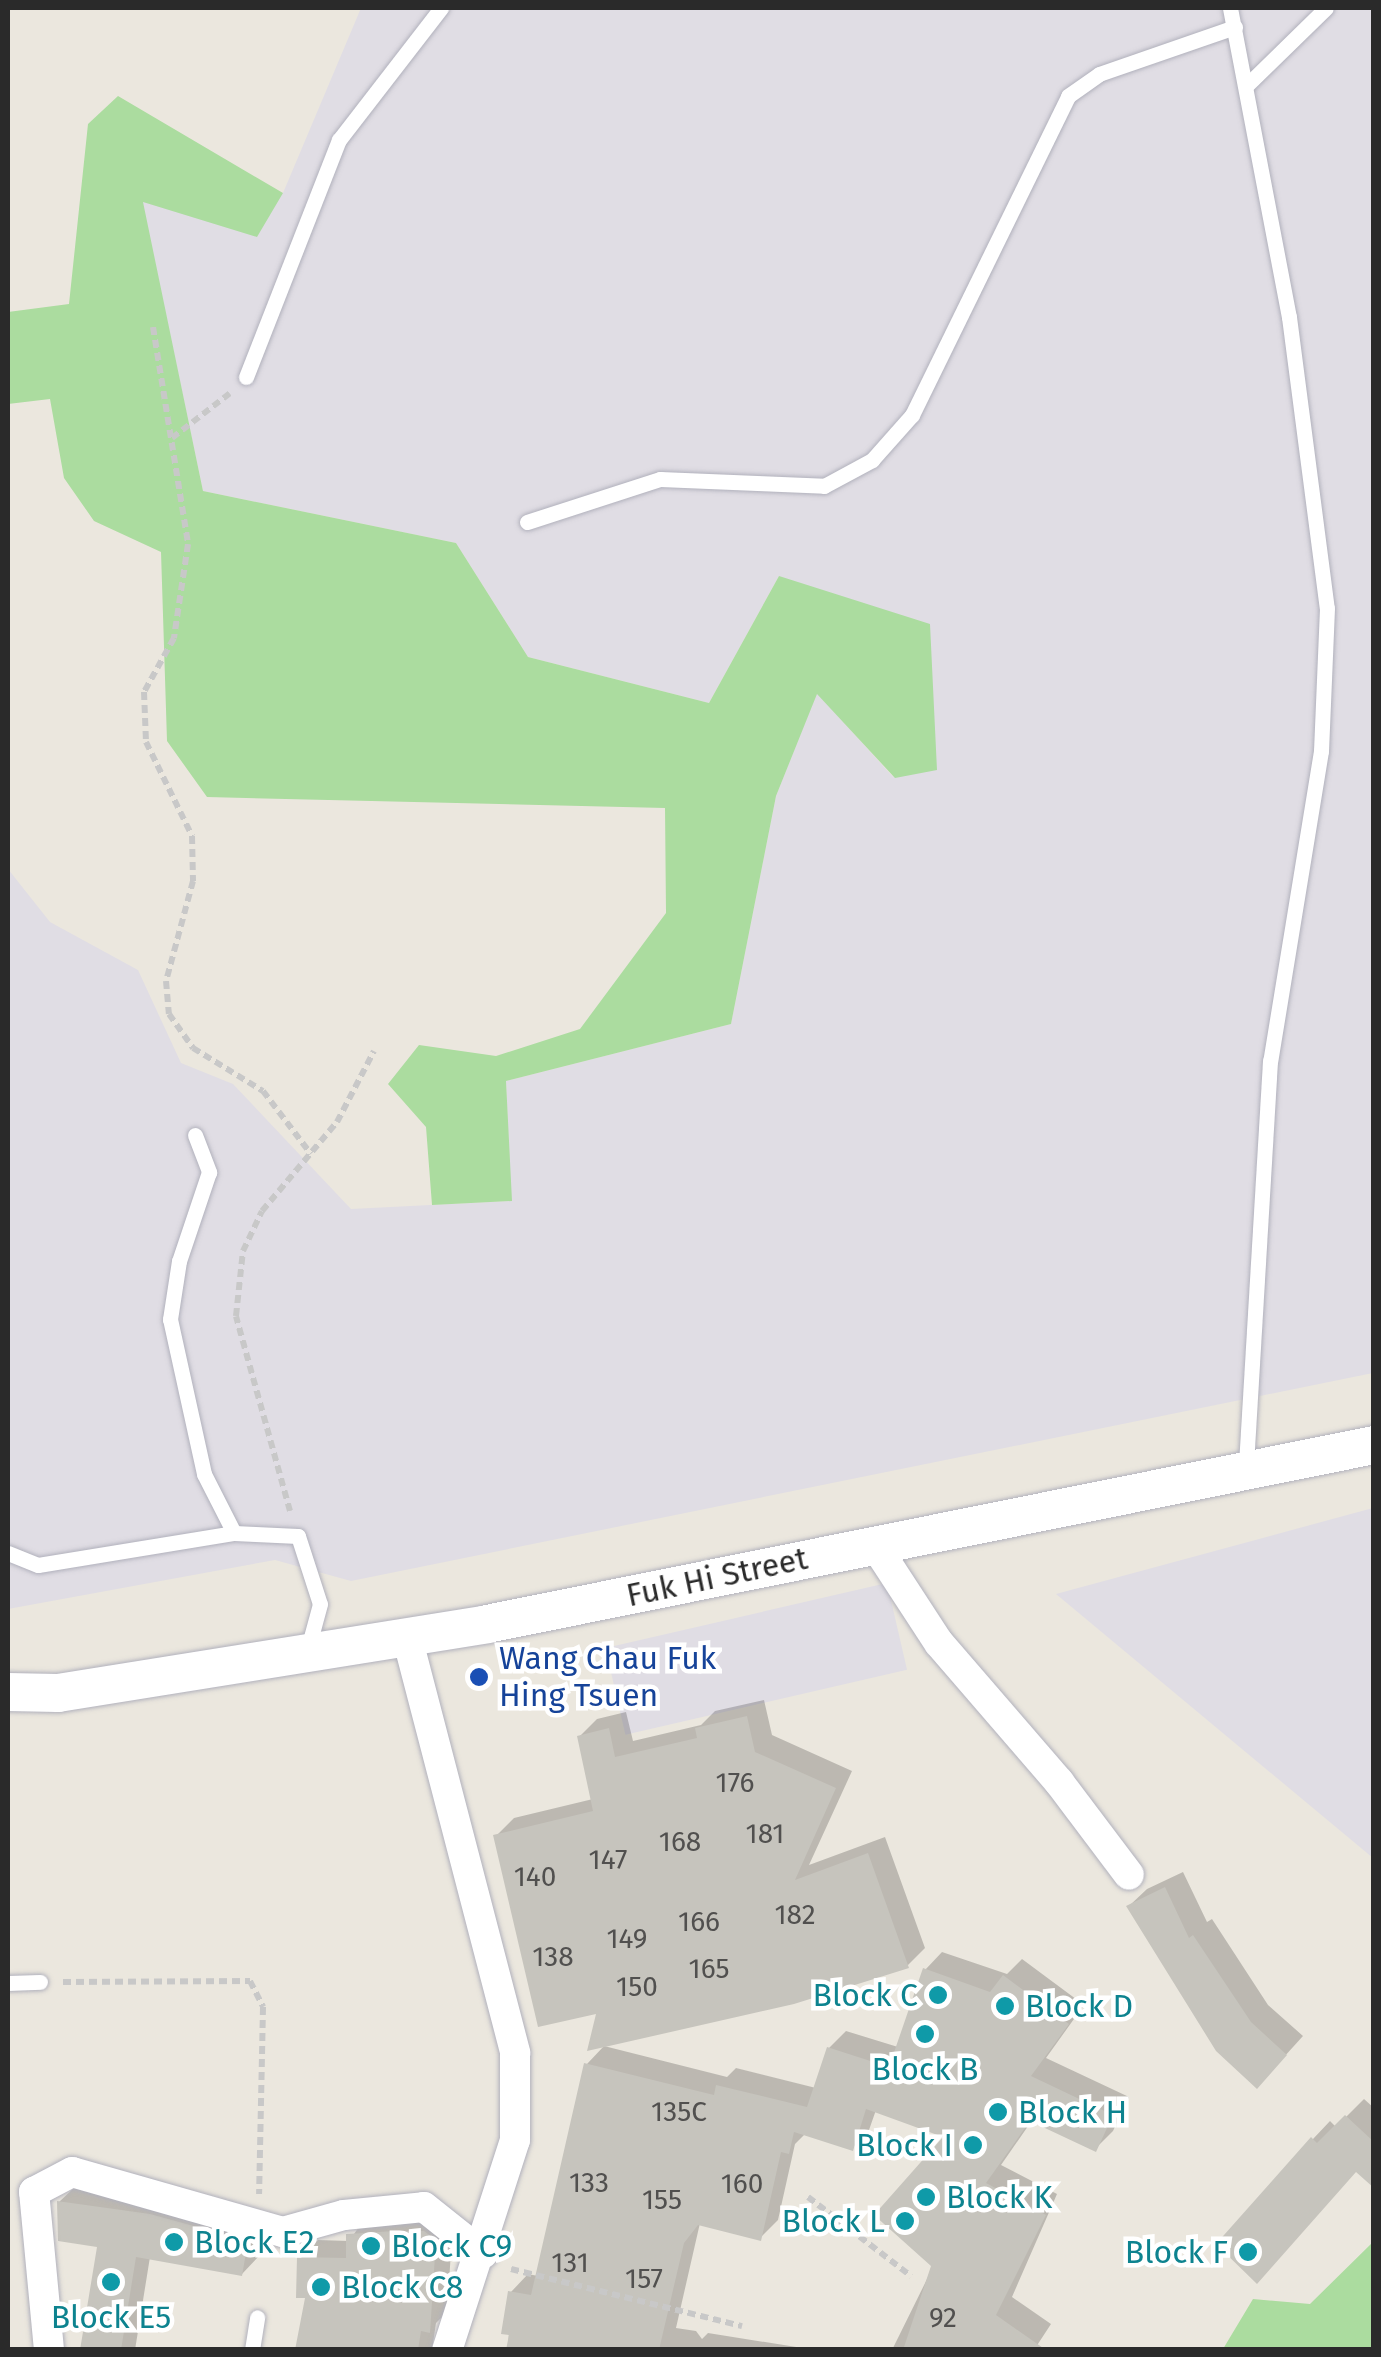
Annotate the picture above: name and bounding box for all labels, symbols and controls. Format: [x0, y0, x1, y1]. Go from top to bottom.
street label: Fuk Hi Street [623, 1539, 811, 1615]
place label: Wang Chau Fuk Hing Tsuen [499, 1640, 716, 1715]
marker: Wang Chau Fuk Hing Tsuen [468, 1666, 490, 1688]
house number: 176 [716, 1766, 754, 1800]
house number: 181 [746, 1817, 784, 1851]
house number: 168 [659, 1825, 701, 1859]
house number: 147 [589, 1843, 627, 1877]
house number: 140 [514, 1860, 556, 1894]
house number: 182 [774, 1898, 816, 1932]
house number: 166 [678, 1905, 720, 1939]
house number: 149 [606, 1922, 648, 1956]
house number: 138 [532, 1940, 574, 1974]
house number: 165 [689, 1952, 729, 1986]
house number: 150 [616, 1970, 658, 2004]
place label: Block C [813, 1976, 918, 2014]
marker: Block C [927, 1984, 949, 2006]
place label: Block D [1025, 1987, 1133, 2025]
marker: Block D [994, 1995, 1016, 2017]
marker: Block B [914, 2023, 936, 2045]
place label: Block B [872, 2050, 978, 2088]
place label: Block H [1018, 2093, 1127, 2131]
house number: 135C [651, 2095, 707, 2129]
marker: Block H [987, 2101, 1009, 2123]
place label: Block I [856, 2126, 953, 2164]
marker: Block I [962, 2134, 984, 2156]
house number: 133 [569, 2166, 609, 2200]
house number: 160 [721, 2167, 763, 2201]
place label: Block K [946, 2178, 1052, 2216]
house number: 155 [642, 2183, 682, 2217]
marker: Block K [915, 2186, 937, 2208]
place label: Block L [782, 2202, 885, 2240]
marker: Block L [894, 2210, 916, 2232]
place label: Block E2 [194, 2223, 314, 2261]
place label: Block C9 [391, 2227, 512, 2265]
marker: Block E2 [163, 2231, 185, 2253]
place label: Block F [1125, 2233, 1228, 2271]
marker: Block C9 [360, 2235, 382, 2257]
marker: Block F [1237, 2241, 1259, 2263]
house number: 131 [551, 2246, 589, 2280]
house number: 157 [625, 2262, 663, 2296]
place label: Block C8 [341, 2268, 463, 2306]
marker: Block E5 [100, 2271, 122, 2293]
marker: Block C8 [310, 2276, 332, 2298]
place label: Block E5 [51, 2298, 171, 2336]
house number: 92 [929, 2301, 957, 2335]

